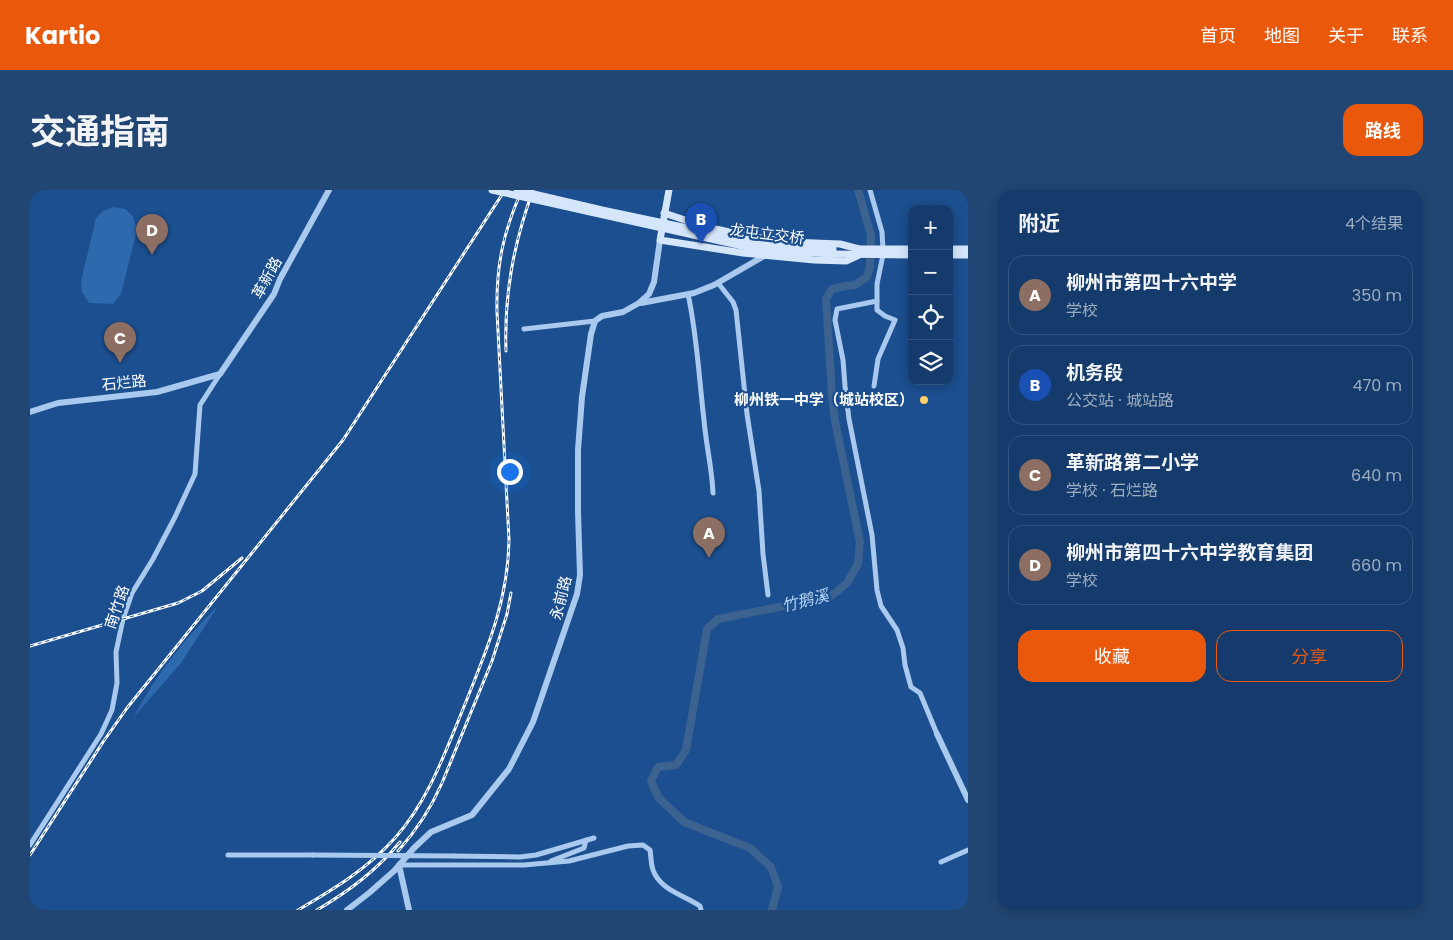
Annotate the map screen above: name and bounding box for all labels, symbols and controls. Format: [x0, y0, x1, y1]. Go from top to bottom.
text: Kartio [25, 19, 100, 52]
text: 首页 [1200, 23, 1236, 48]
text: 地图 [1264, 23, 1300, 48]
text: 关于 [1328, 23, 1364, 48]
text: 联系 [1392, 23, 1428, 48]
button: 路线 [1343, 104, 1423, 156]
text: 交通指南 [30, 107, 170, 156]
pin: B [685, 203, 717, 244]
map controls [908, 205, 953, 385]
button: + [908, 205, 953, 250]
text: 附近 [1018, 209, 1060, 238]
text: 4个结果 [1345, 212, 1403, 235]
pin: D [136, 214, 168, 255]
street label: 龙屯立交桥 [729, 219, 806, 248]
button: − [908, 250, 953, 295]
street label: 革新路 [246, 253, 287, 303]
text: 柳州市第四十六中学 [1066, 269, 1237, 296]
text: A [1029, 284, 1041, 307]
text: 350 m [1352, 284, 1402, 307]
button: locate [908, 295, 953, 340]
text: 学校 [1066, 299, 1098, 322]
pin: C [104, 322, 136, 363]
button: layers [908, 340, 953, 385]
text: 机务段 [1066, 359, 1123, 386]
street label: 石烂路 [100, 370, 147, 395]
text: B [1030, 374, 1040, 397]
text: 470 m [1352, 374, 1402, 397]
place label: 柳州铁一中学（城站校区） [734, 389, 914, 410]
text: 公交站 · 城站路 [1066, 389, 1174, 412]
marker: 柳州铁一中学（城站校区） [918, 394, 930, 406]
text: 革新路第二小学 [1066, 449, 1199, 476]
your location [497, 459, 523, 485]
text: C [1029, 464, 1041, 487]
text: 640 m [1351, 464, 1402, 487]
text: 学校 · 石烂路 [1066, 479, 1158, 502]
pin: A [693, 517, 725, 558]
text: 柳州市第四十六中学教育集团 [1066, 539, 1313, 566]
text: D [1029, 554, 1041, 577]
text: 660 m [1351, 554, 1402, 577]
text: 学校 [1066, 569, 1098, 592]
street label: 永前路 [545, 573, 576, 622]
street label: 南竹路 [99, 582, 134, 632]
water label: 竹鹅溪 [779, 583, 833, 617]
button: 收藏 [1018, 630, 1206, 682]
button: 分享 [1216, 630, 1403, 682]

